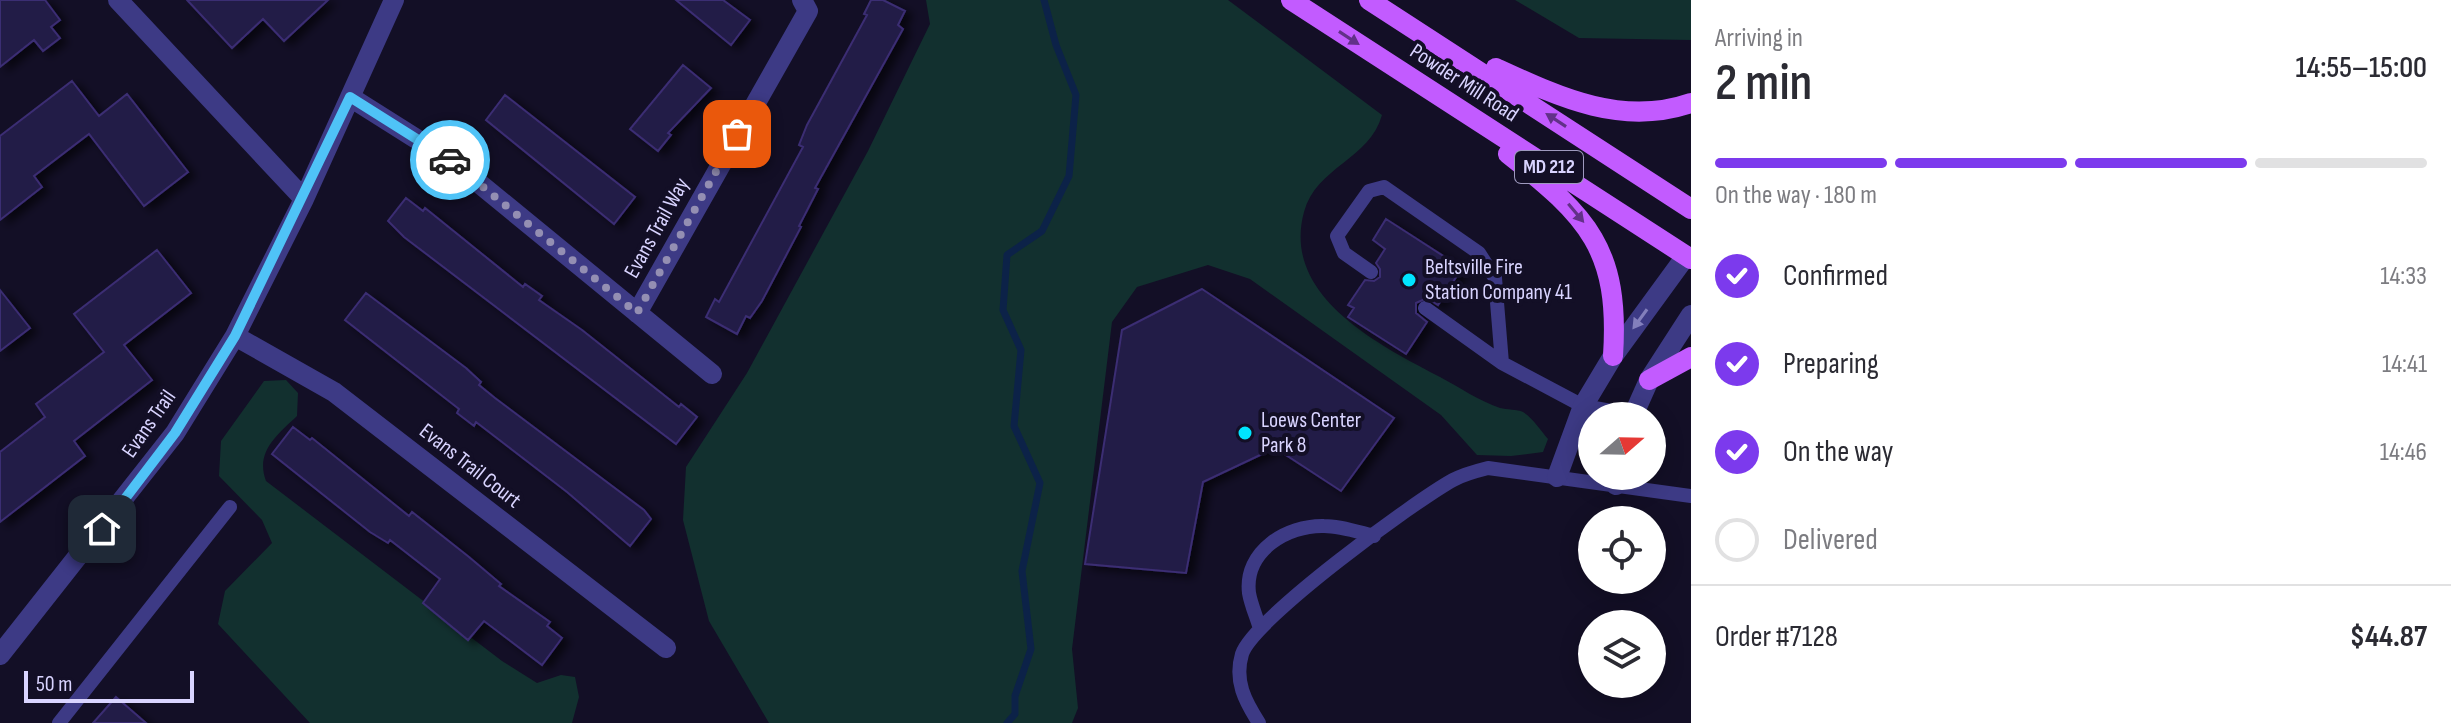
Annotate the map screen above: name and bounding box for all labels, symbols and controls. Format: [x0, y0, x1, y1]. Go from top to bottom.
text: Arriving in [1715, 23, 1803, 54]
one-way arrow [1338, 30, 1360, 44]
street label: Powder Mill Road [1405, 38, 1523, 128]
text: 14:55–15:00 [2295, 50, 2427, 86]
text: 2 min [1715, 52, 1812, 115]
pin [703, 100, 771, 168]
icon: bag [715, 112, 759, 156]
one-way arrow [1545, 112, 1566, 127]
courier [410, 120, 490, 200]
icon: car [428, 138, 472, 182]
road number: MD 212 [1515, 151, 1583, 183]
street label: Evans Trail Way [618, 173, 696, 283]
text: On the way · 180 m [1715, 180, 1877, 211]
one-way arrow [1567, 202, 1584, 222]
place label: Beltsville Fire Station Company 41 [1425, 254, 1572, 306]
icon: check [1715, 254, 1759, 298]
text: Confirmed [1783, 258, 1888, 294]
text: 14:33 [2380, 261, 2427, 292]
marker: Beltsville Fire Station Company 41 [1400, 271, 1418, 289]
one-way arrow [1633, 308, 1648, 329]
icon: check [1715, 342, 1759, 386]
text: Preparing [1783, 346, 1879, 382]
text: 14:41 [2382, 349, 2427, 380]
street label: Evans Trail [116, 385, 182, 463]
north arrow [1578, 402, 1666, 490]
map controls [1578, 402, 1666, 698]
place label: Loews Center Park 8 [1261, 407, 1361, 459]
street label: Evans Trail Court [414, 418, 527, 514]
marker: Loews Center Park 8 [1236, 424, 1254, 442]
icon: check [1715, 430, 1759, 474]
text: On the way [1783, 434, 1893, 470]
text: 14:46 [2380, 437, 2427, 468]
pin [68, 495, 136, 563]
button: locate [1578, 506, 1666, 594]
icon: home [80, 507, 124, 551]
text: Delivered [1783, 522, 1878, 558]
button: layers [1578, 610, 1666, 698]
text: Order #7128 [1715, 619, 1838, 655]
text: $44.87 [2350, 619, 2427, 655]
scale bar [24, 667, 194, 703]
text: 50 m [36, 671, 72, 698]

